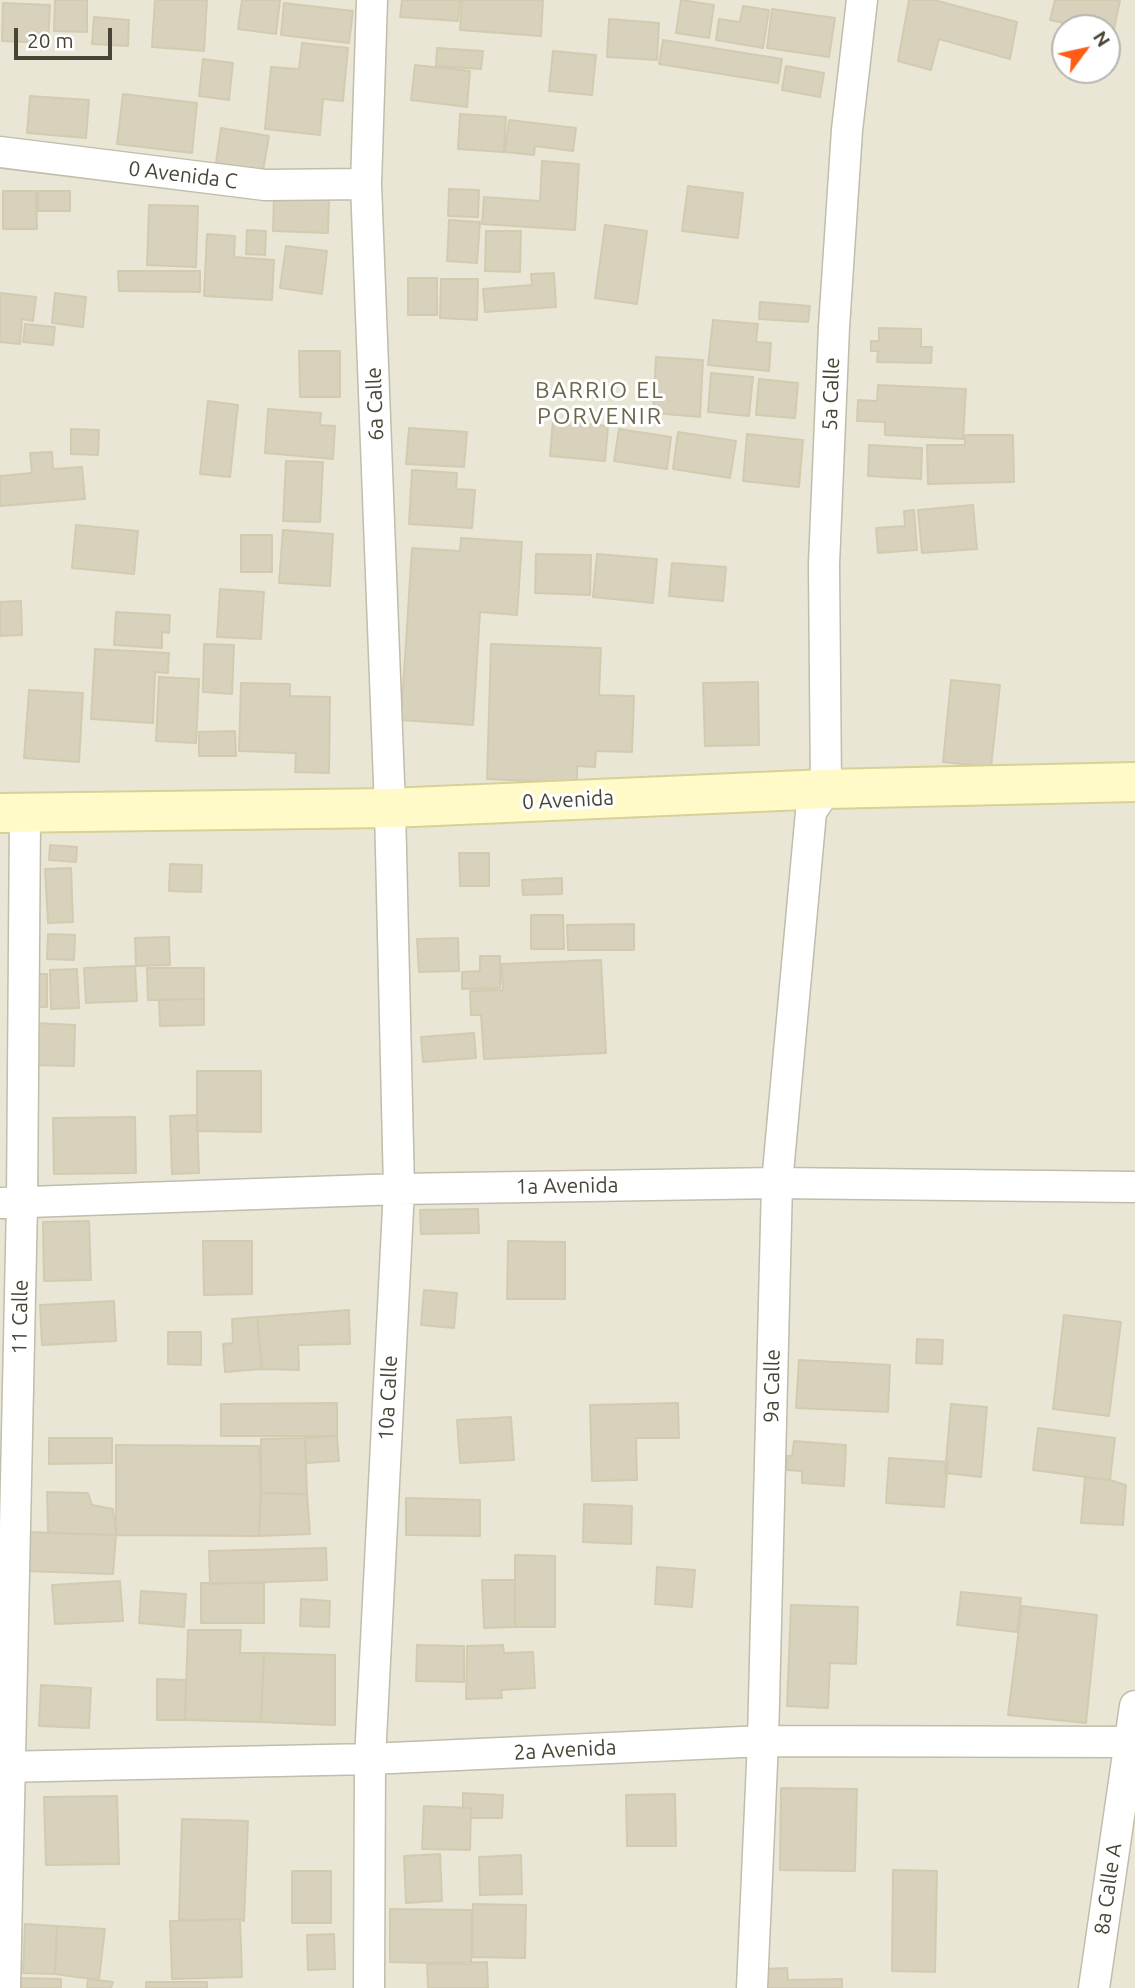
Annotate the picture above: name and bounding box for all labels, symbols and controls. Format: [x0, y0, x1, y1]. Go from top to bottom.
scale bar [18, 14, 116, 58]
north arrow [1051, 14, 1121, 84]
text: N [1089, 27, 1115, 51]
text: 20 m [27, 28, 74, 52]
street label: 0 Avenida C [127, 156, 239, 194]
street label: 5a Calle [817, 357, 845, 431]
street label: 6a Calle [361, 367, 389, 441]
district label: BARRIO EL PORVENIR [536, 376, 664, 430]
street label: 0 Avenida [521, 785, 615, 815]
street label: 1a Avenida [515, 1173, 619, 1199]
street label: 11 Calle [7, 1279, 33, 1355]
street label: 9a Calle [759, 1349, 785, 1423]
street label: 10a Calle [373, 1355, 403, 1441]
street label: 2a Avenida [513, 1735, 617, 1765]
street label: 8a Calle A [1089, 1842, 1127, 1936]

